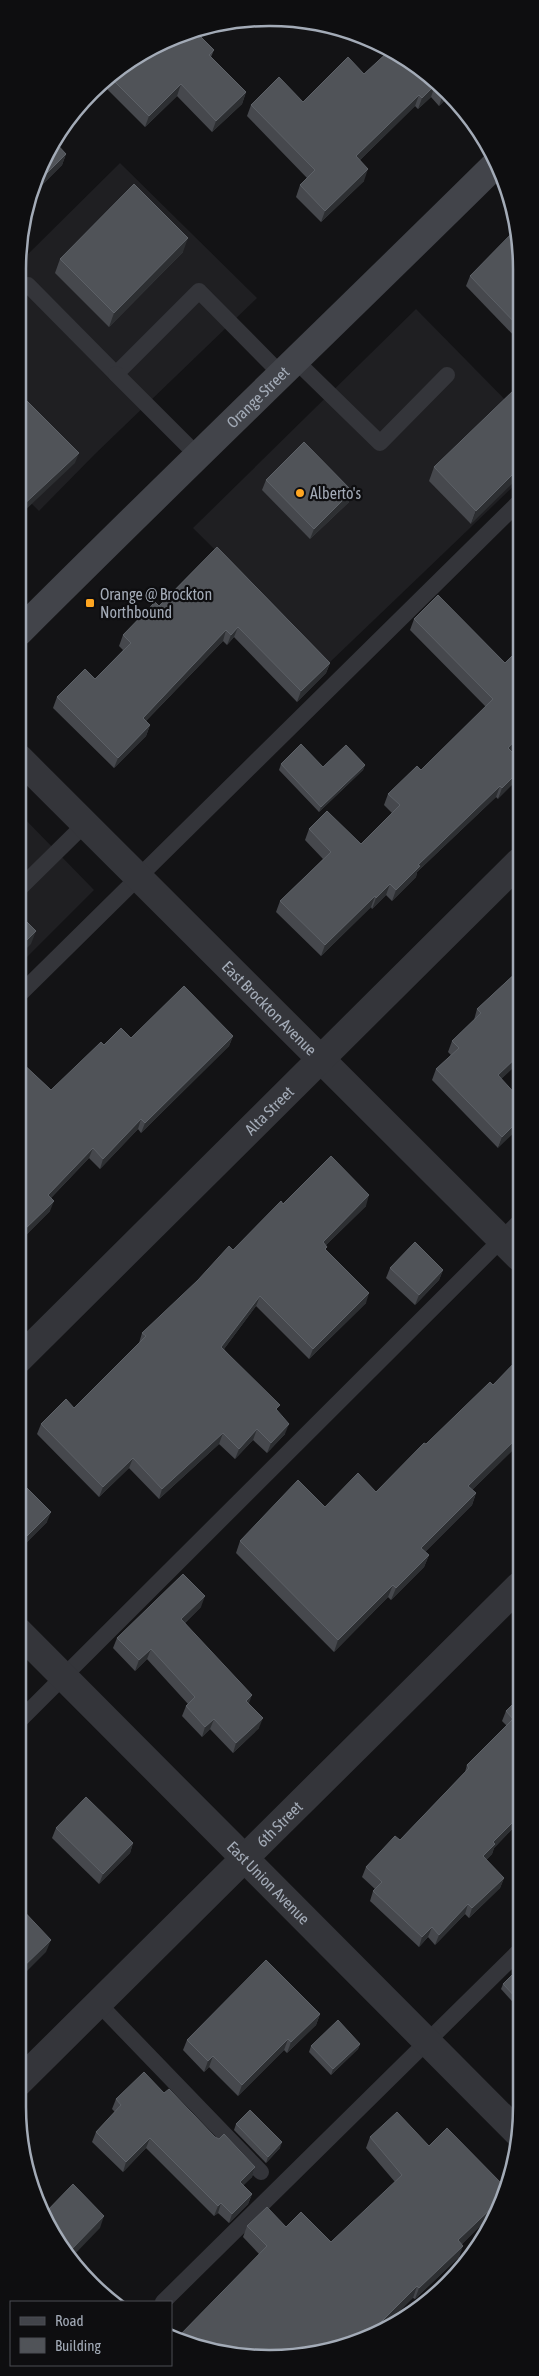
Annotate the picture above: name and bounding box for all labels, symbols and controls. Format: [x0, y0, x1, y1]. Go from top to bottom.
street label: Orange Street [223, 362, 293, 431]
place label: Alberto's [310, 484, 361, 502]
marker: Alberto's [294, 487, 306, 499]
place label: Orange @ Brockton Northbound [100, 585, 212, 621]
marker: Orange @ Brockton Northbound [84, 597, 96, 609]
street label: East Brockton Avenue [219, 957, 320, 1059]
street label: Alta Street [241, 1082, 297, 1138]
street label: 6th Street [253, 1797, 306, 1850]
street label: East Union Avenue [224, 1837, 314, 1928]
legend [10, 2301, 172, 2366]
text: Road [55, 2312, 84, 2329]
text: Building [55, 2337, 101, 2354]

